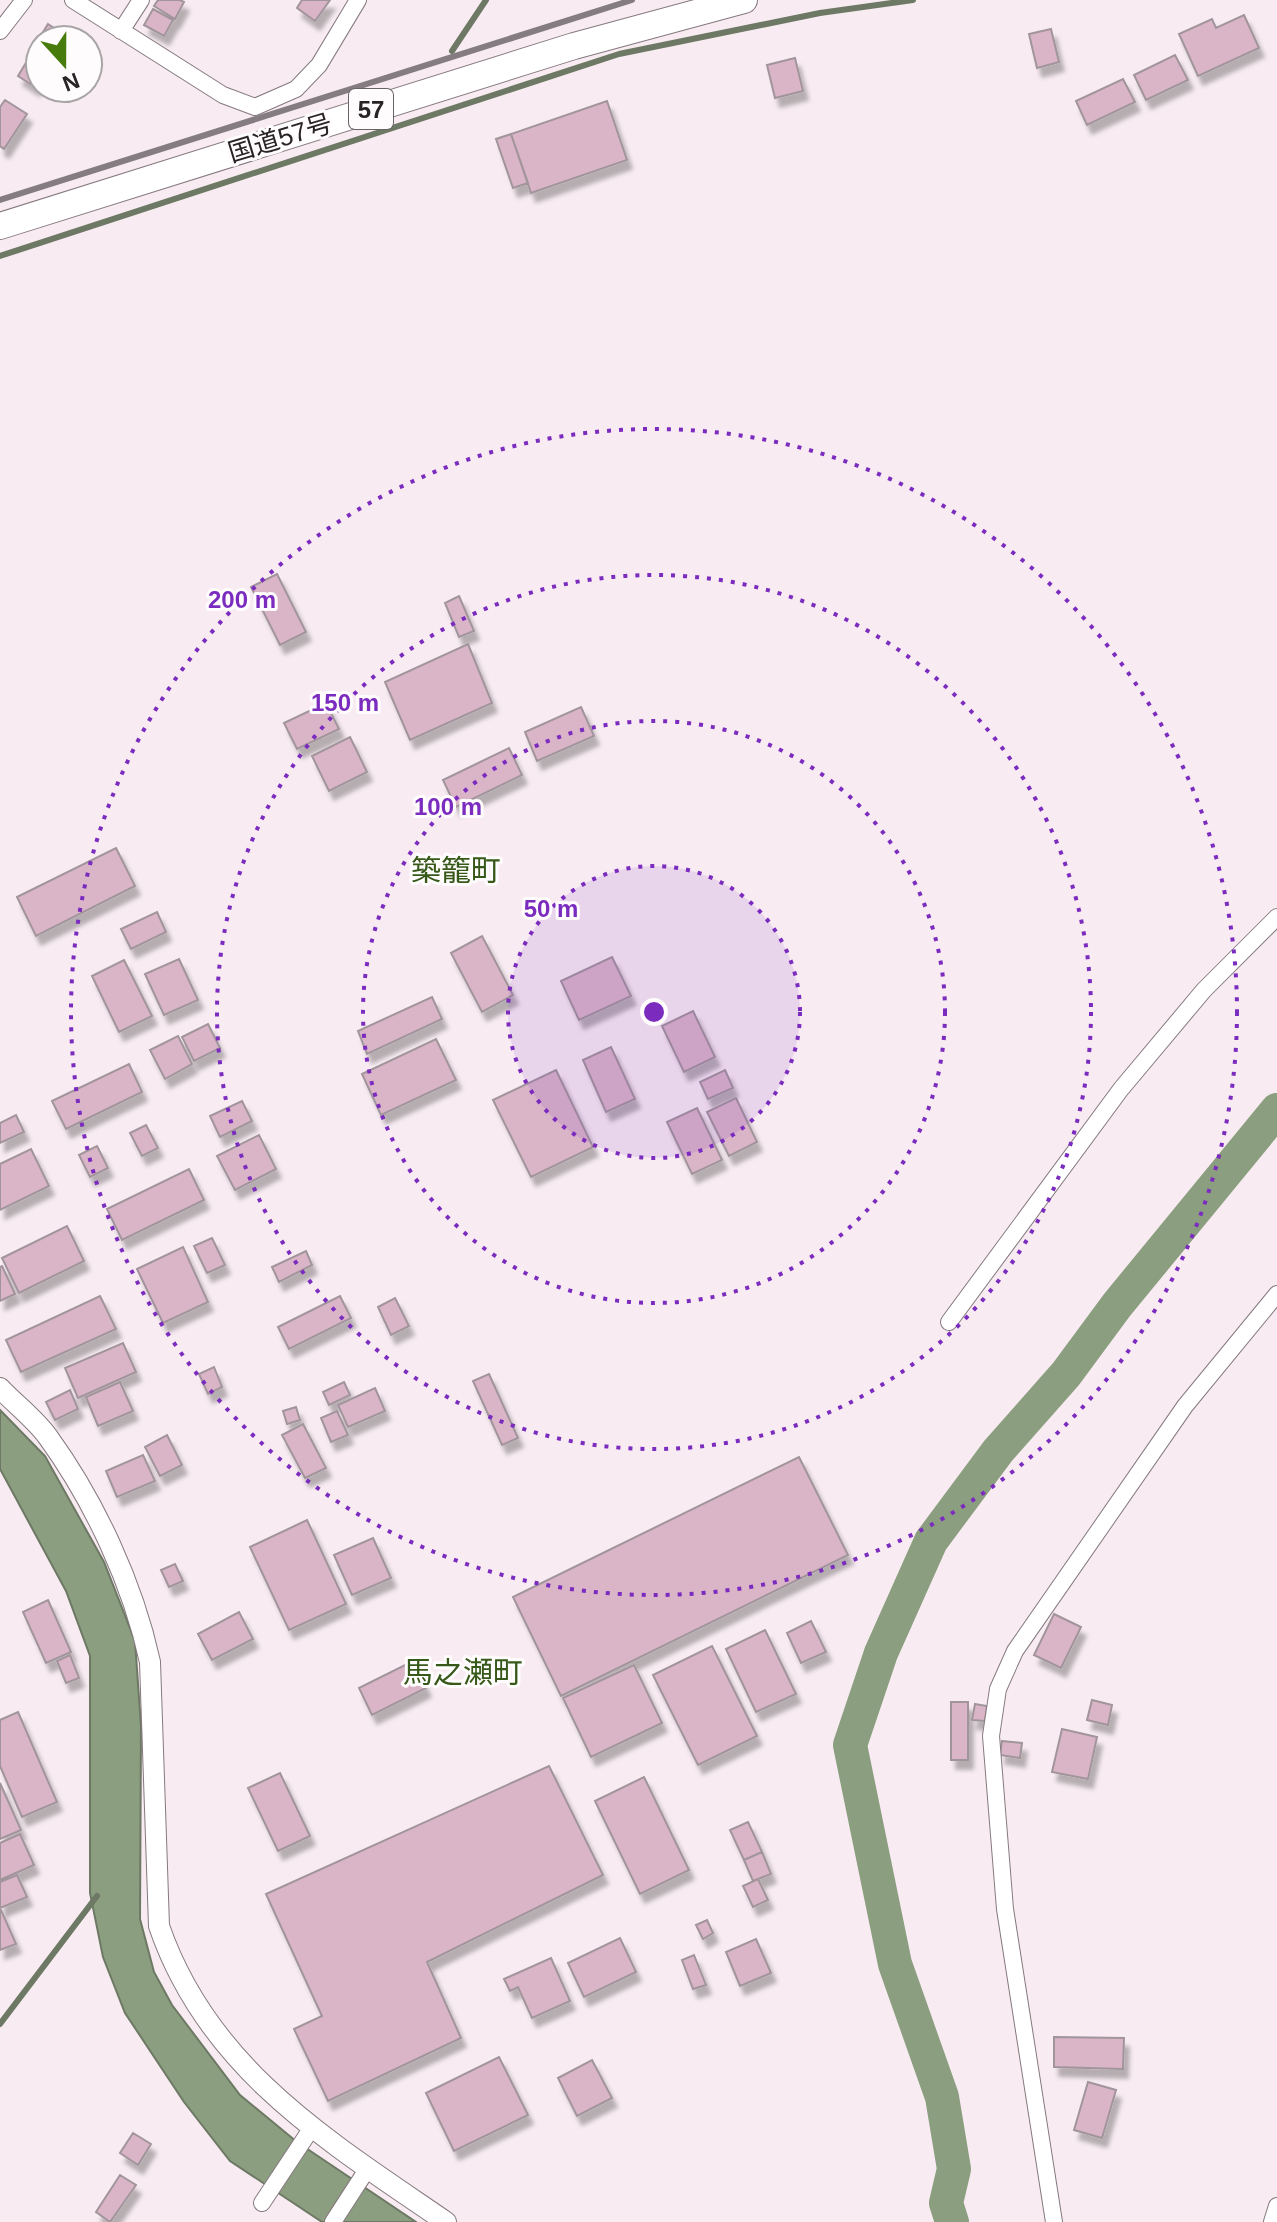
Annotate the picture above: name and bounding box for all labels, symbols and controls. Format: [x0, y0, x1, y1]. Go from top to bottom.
north arrow [24, 24, 104, 104]
text: N [59, 68, 83, 97]
road number: 57 [349, 89, 393, 129]
street label: 国道57号 [224, 108, 336, 168]
text: 200 m [208, 586, 276, 613]
text: 150 m [311, 689, 379, 716]
text: 100 m [414, 793, 482, 820]
district label: 築籠町 [411, 854, 501, 887]
text: 50 m [524, 895, 578, 922]
centre of rings [640, 998, 668, 1026]
district label: 馬之瀬町 [403, 1656, 523, 1689]

